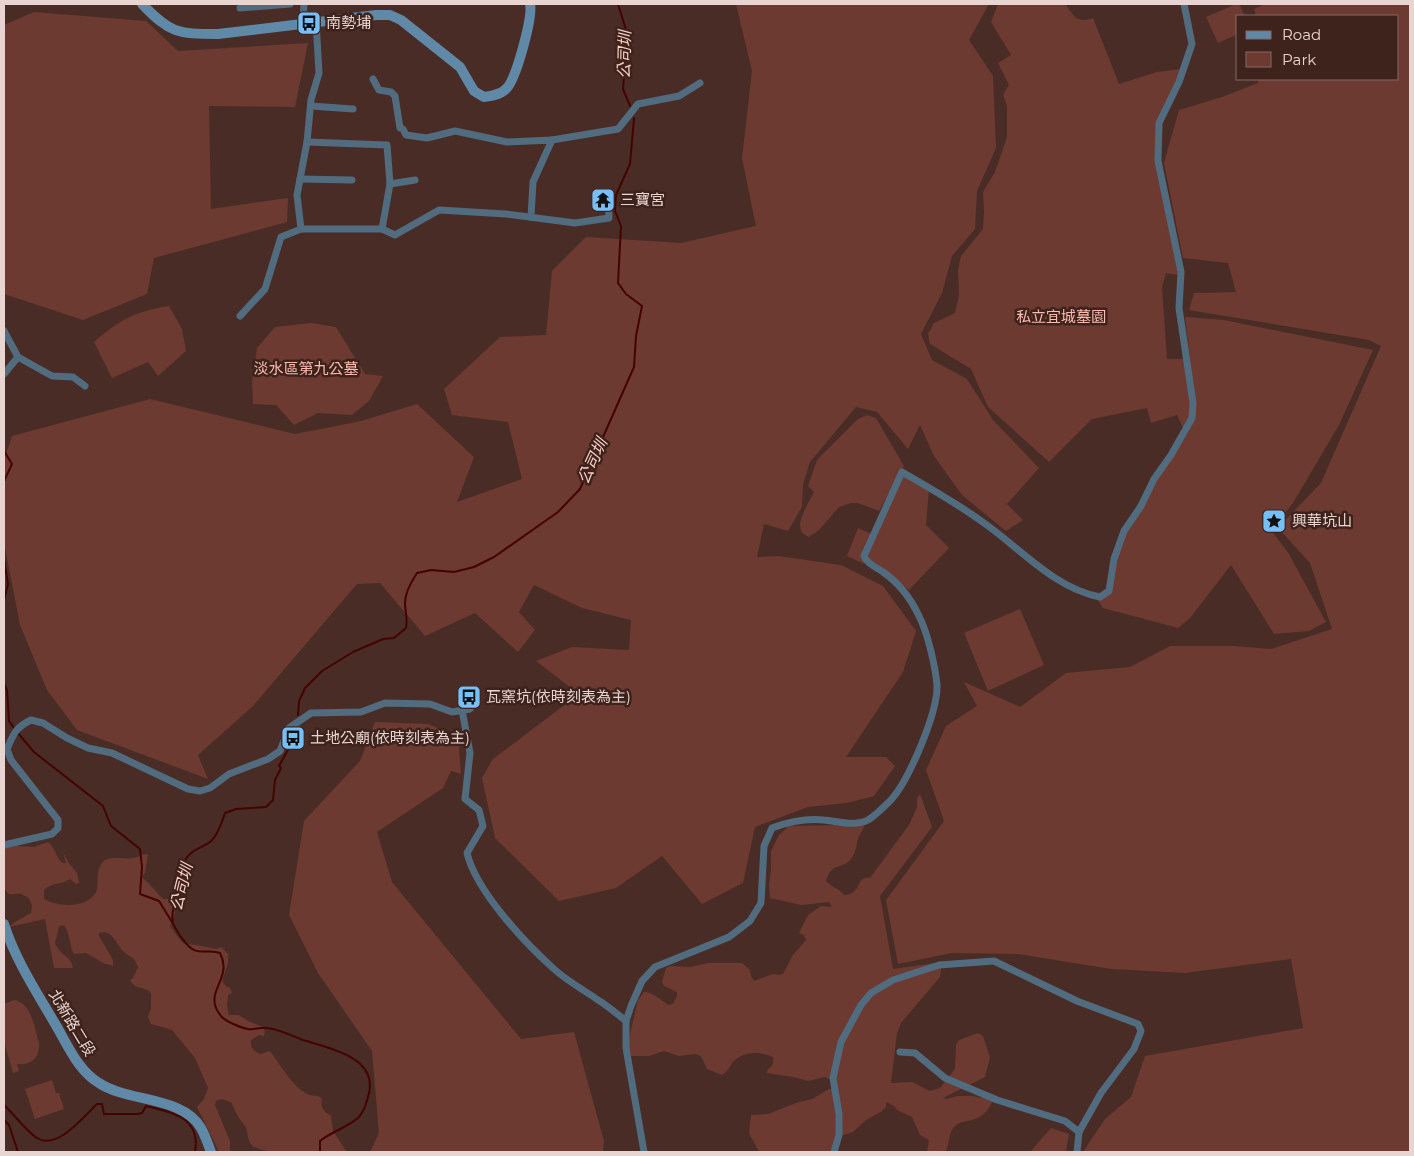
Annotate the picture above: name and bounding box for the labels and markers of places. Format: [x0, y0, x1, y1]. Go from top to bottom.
bus stop icon: 南勢埔 [296, 10, 322, 36]
place label: 南勢埔 [326, 13, 371, 32]
temple icon: 三寶宮 [590, 187, 616, 213]
place label: 三寶宮 [620, 190, 665, 209]
place icon: 興華坑山 [1261, 508, 1287, 534]
place label: 興華坑山 [1292, 511, 1352, 530]
bus stop icon: 瓦窯坑(依時刻表為主) [456, 684, 482, 710]
place label: 瓦窯坑(依時刻表為主) [486, 687, 631, 706]
bus stop icon: 土地公廟(依時刻表為主) [280, 725, 306, 751]
place label: 土地公廟(依時刻表為主) [310, 728, 470, 747]

